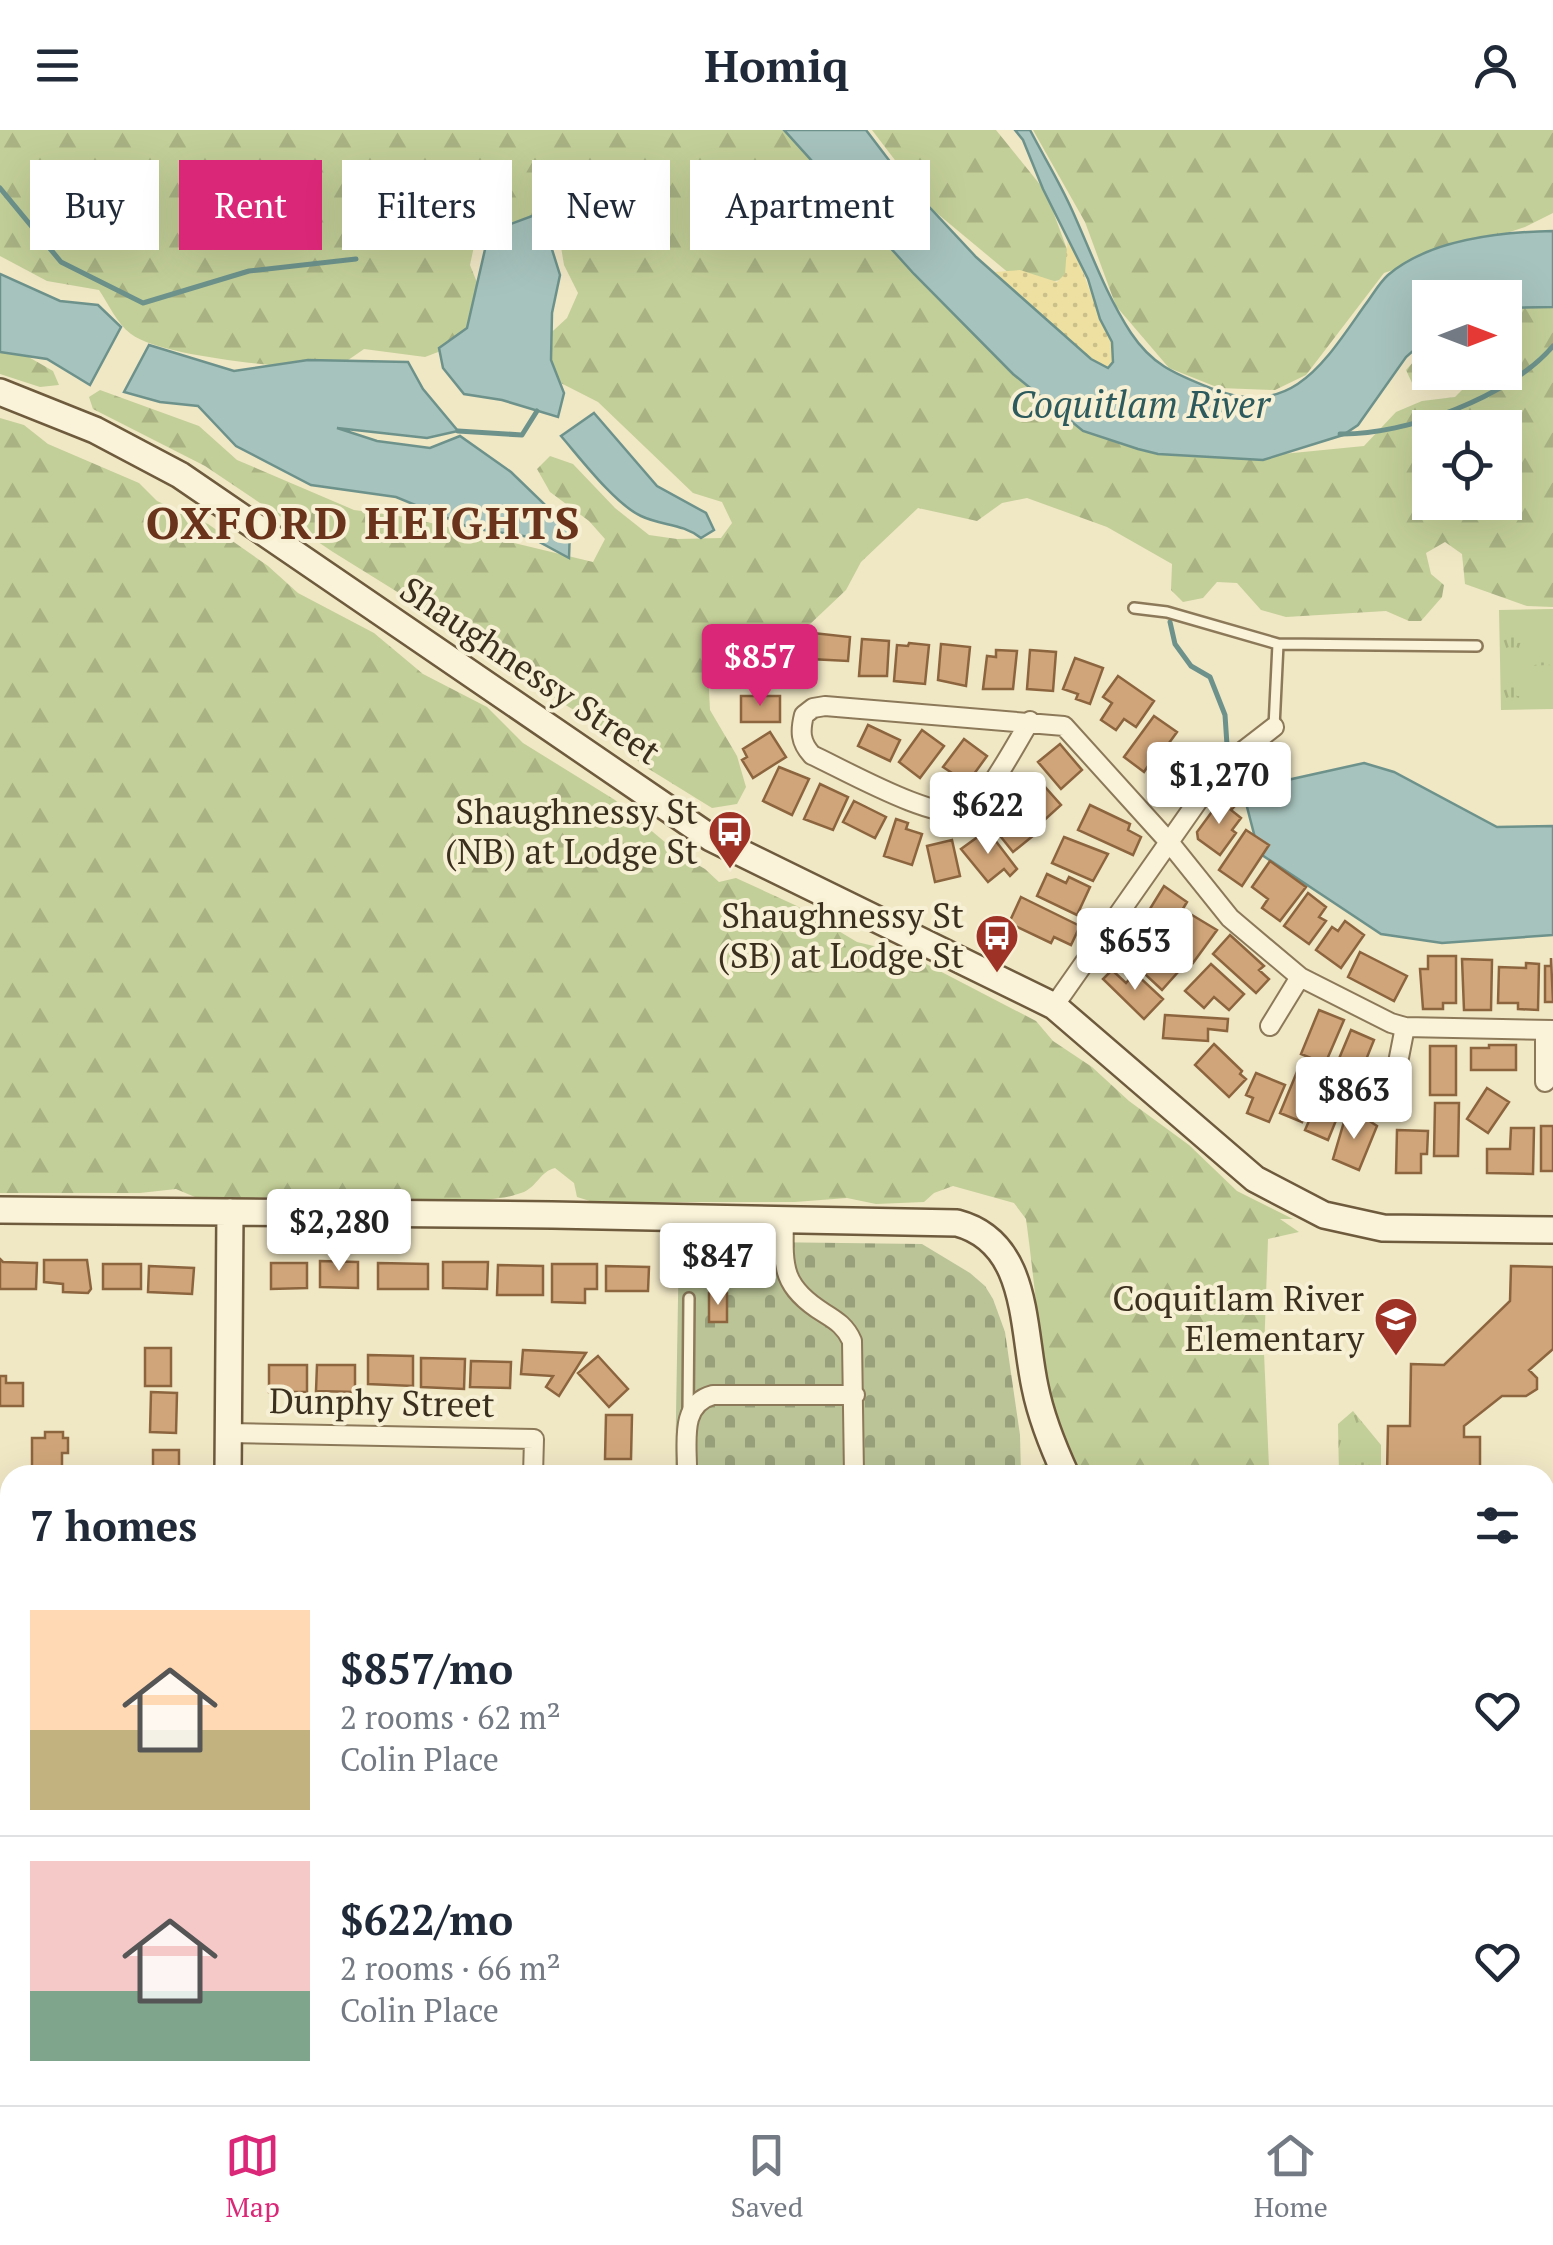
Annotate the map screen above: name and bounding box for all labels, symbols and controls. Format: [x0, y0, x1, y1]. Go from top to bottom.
text: Homiq [704, 35, 849, 95]
icon: menu [30, 38, 85, 93]
icon: person [1468, 38, 1523, 93]
chip: Buy [30, 160, 159, 250]
chip: Rent [179, 160, 322, 250]
chip: Filters [342, 160, 512, 250]
chip: New [532, 160, 670, 250]
chip: Apartment [690, 160, 930, 250]
north arrow [1412, 280, 1522, 390]
map controls [1412, 280, 1522, 520]
water label: Coquitlam River [1010, 379, 1271, 429]
button: locate [1412, 410, 1522, 520]
district label: OXFORD HEIGHTS [146, 492, 582, 552]
street label: Shaughnessy Street [392, 566, 670, 774]
pin: $857 [701, 624, 819, 709]
text: $857 [724, 635, 796, 677]
pin: $1,270 [1138, 742, 1300, 827]
text: $1,270 [1169, 753, 1269, 795]
pin: $622 [929, 772, 1047, 857]
text: $622 [952, 783, 1024, 825]
place label: Shaughnessy St (NB) at Lodge St [445, 788, 698, 874]
bus stop icon: Shaughnessy St (NB) at Lodge St [707, 809, 753, 870]
place label: Shaughnessy St (SB) at Lodge St [718, 892, 964, 978]
pin: $653 [1076, 908, 1194, 993]
bus stop icon: Shaughnessy St (SB) at Lodge St [974, 913, 1020, 974]
text: $653 [1099, 919, 1171, 961]
pin: $863 [1295, 1057, 1413, 1142]
text: $863 [1318, 1068, 1390, 1110]
pin: $2,280 [258, 1189, 420, 1274]
text: $2,280 [289, 1200, 389, 1242]
pin: $847 [659, 1223, 777, 1308]
text: $847 [682, 1234, 754, 1276]
place label: Coquitlam River Elementary [1112, 1275, 1365, 1361]
school or university icon: Coquitlam River Elementary [1373, 1296, 1419, 1357]
street label: Dunphy Street [269, 1377, 495, 1427]
text: 7 homes [30, 1497, 197, 1553]
icon: filters [1470, 1498, 1525, 1553]
text: $857/mo [340, 1640, 513, 1696]
icon: home [110, 1650, 230, 1770]
icon: heart [1470, 1683, 1525, 1738]
text: 2 rooms · 62 m² [340, 1696, 561, 1738]
text: Colin Place [340, 1738, 499, 1780]
text: $622/mo [340, 1891, 513, 1947]
icon: home [110, 1901, 230, 2021]
icon: heart [1470, 1934, 1525, 1989]
text: 2 rooms · 66 m² [340, 1947, 561, 1989]
text: Colin Place [340, 1989, 499, 2031]
tab: Map [225, 2128, 280, 2225]
tab: Saved [731, 2128, 803, 2225]
tab: Home [1254, 2128, 1328, 2225]

